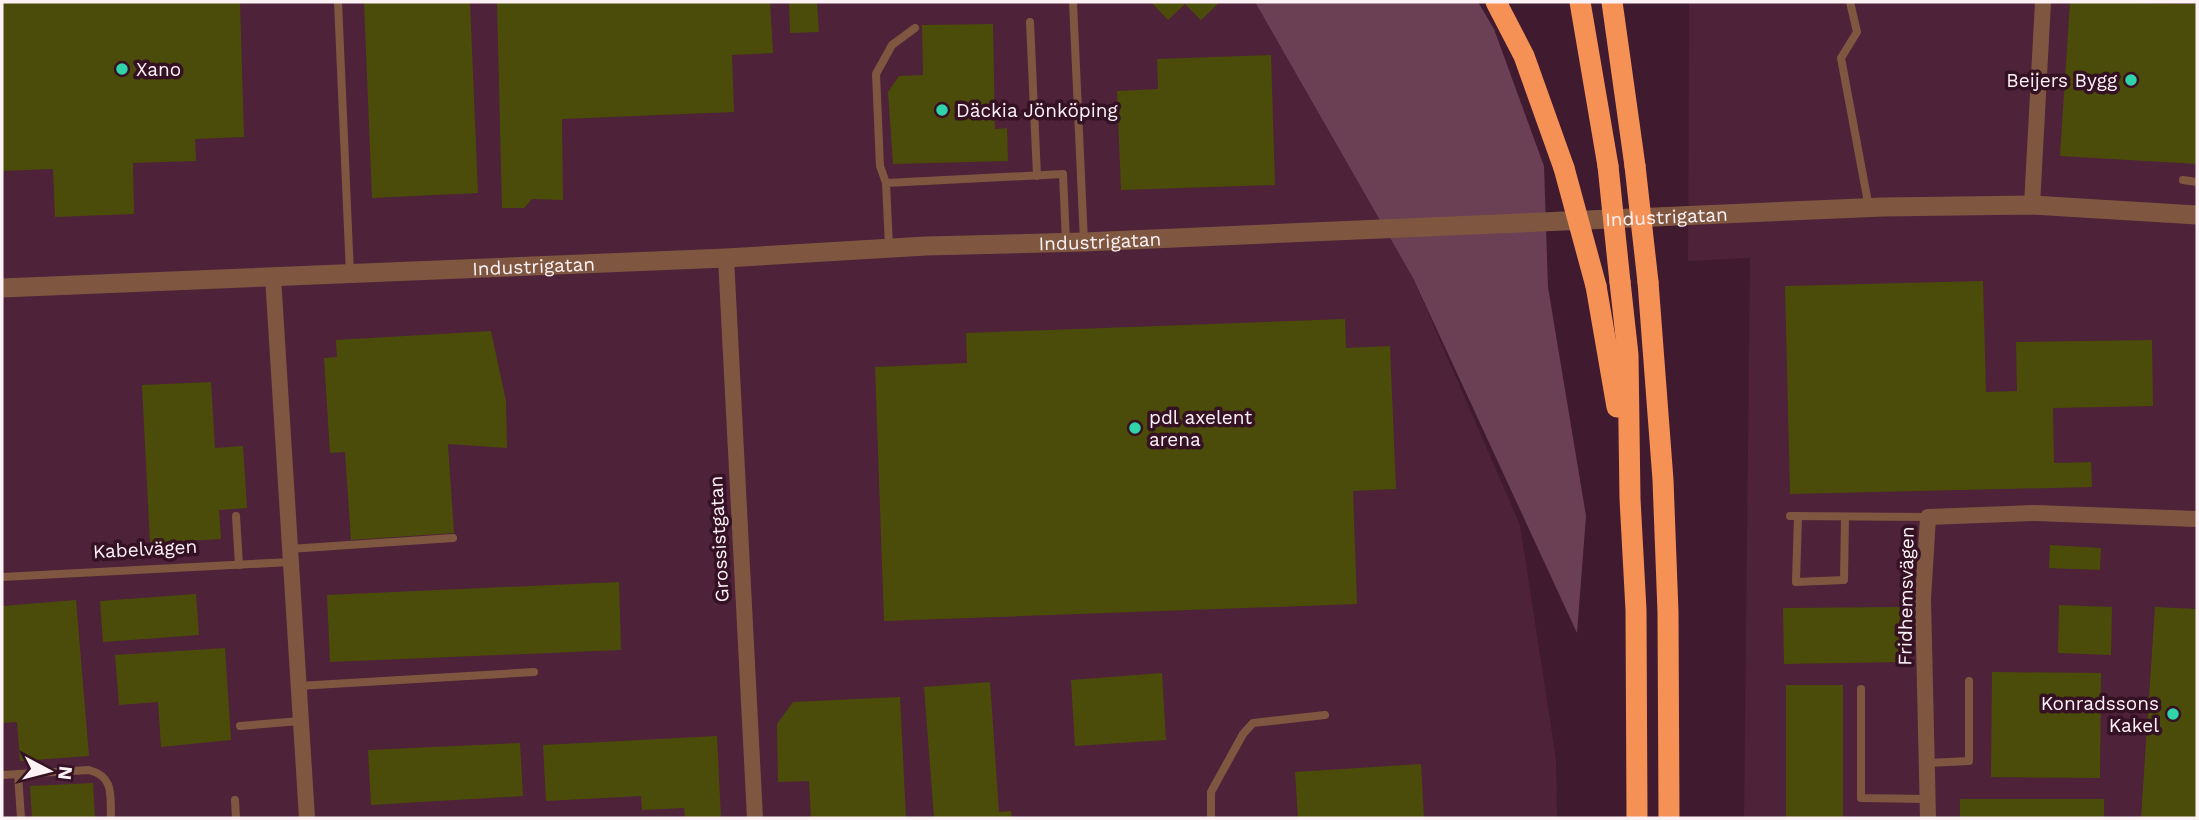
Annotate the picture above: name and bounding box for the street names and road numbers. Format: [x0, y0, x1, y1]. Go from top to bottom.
street label: Industrigatan [1605, 202, 1728, 231]
street label: Industrigatan [1038, 227, 1162, 255]
street label: Industrigatan [472, 252, 595, 280]
street label: Grossistgatan [704, 475, 734, 603]
street label: Fridhemsvägen [1893, 526, 1919, 666]
street label: Kabelvägen [92, 535, 198, 563]

